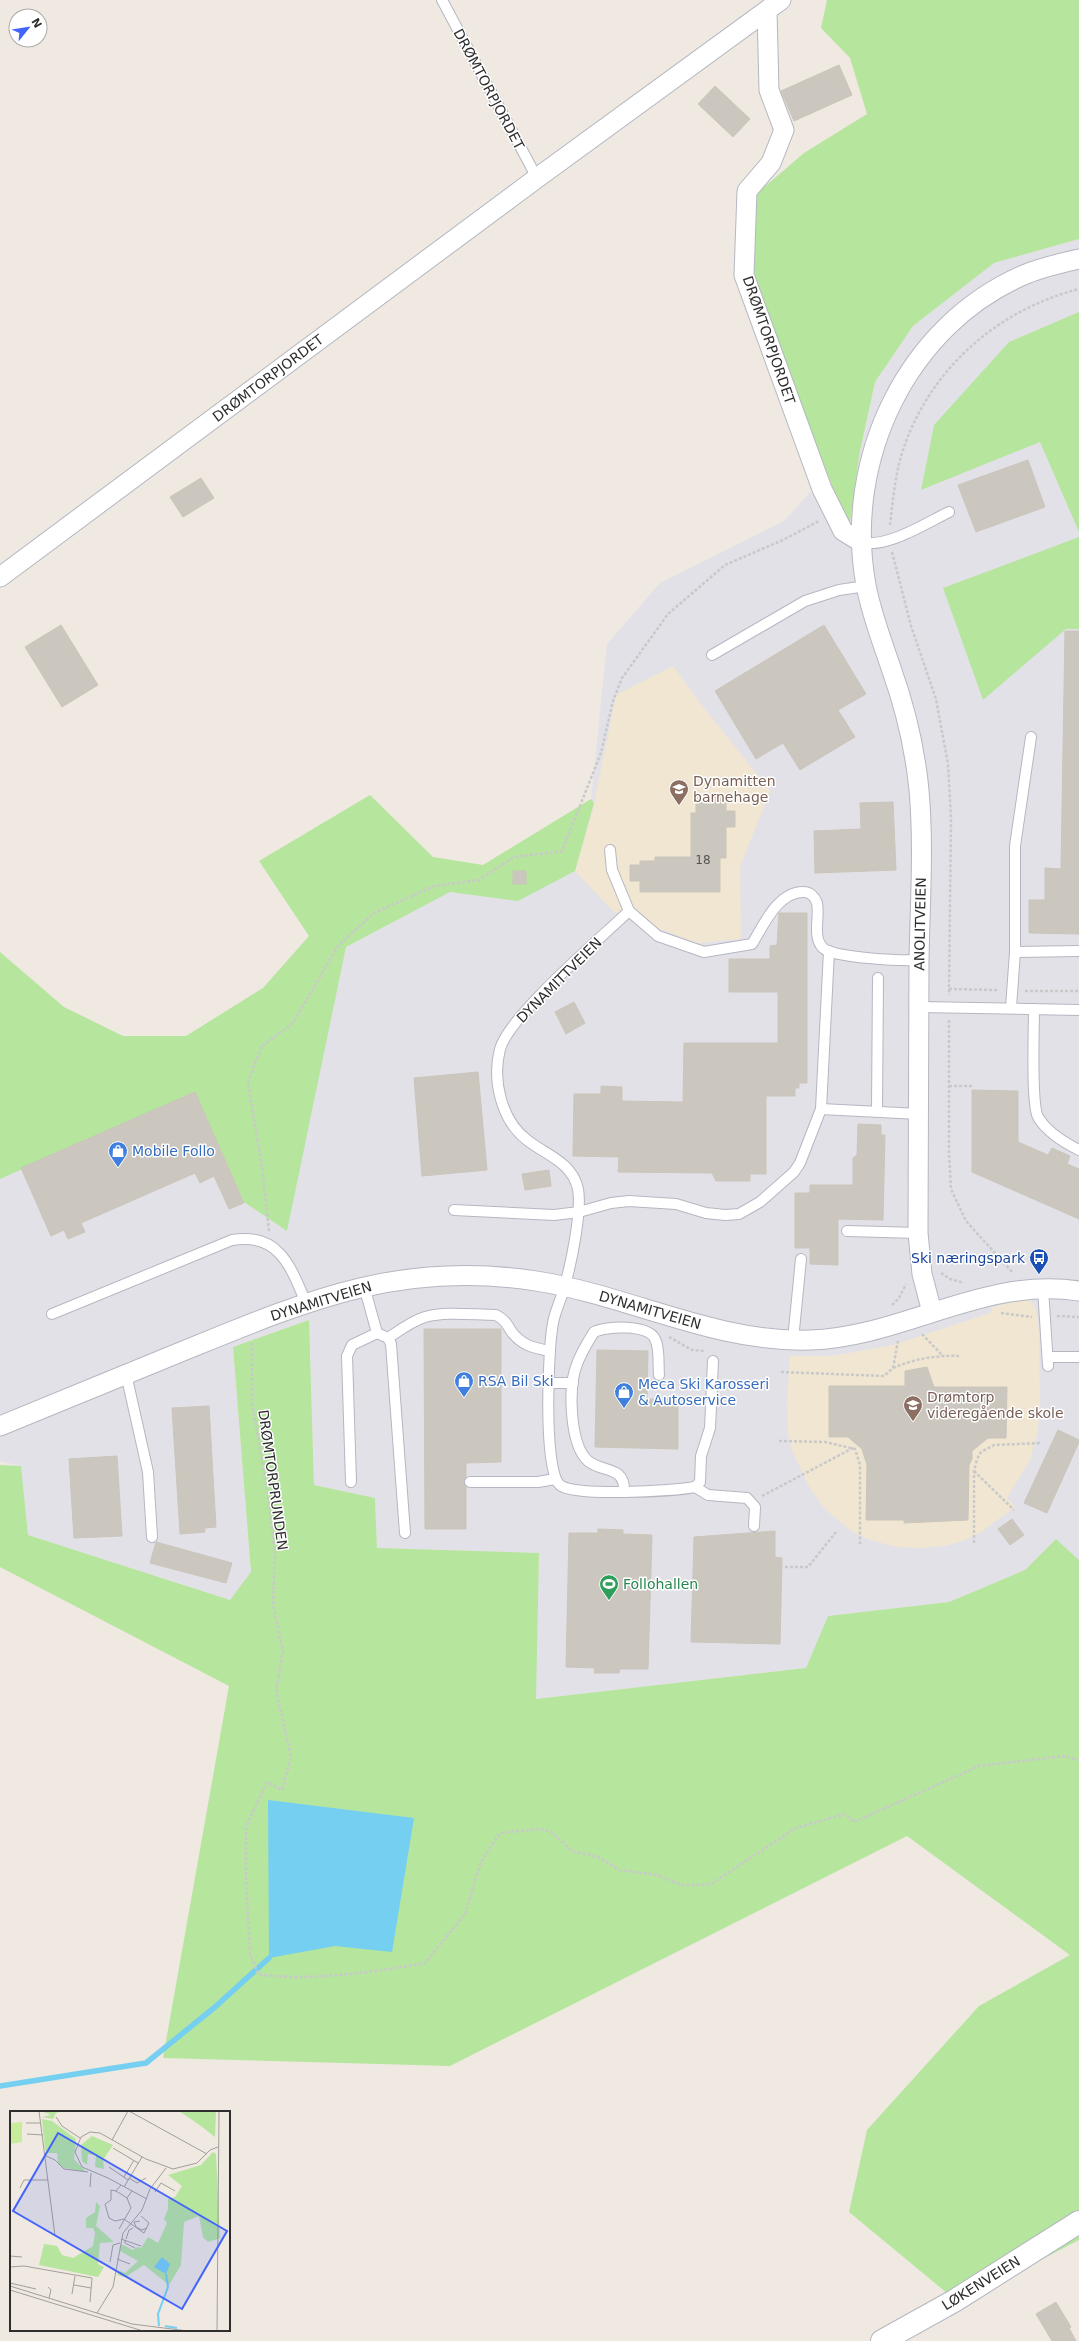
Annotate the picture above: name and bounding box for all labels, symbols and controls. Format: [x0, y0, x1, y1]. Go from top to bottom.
north arrow [8, 8, 48, 48]
text: N [28, 16, 44, 30]
street label: DRØMTORPJORDET [450, 26, 528, 152]
street label: DRØMTORPJORDET [740, 274, 799, 407]
street label: DRØMTORPJORDET [210, 331, 327, 425]
place label: Dynamitten barnehage [693, 773, 776, 805]
school or university icon: Dynamitten barnehage [668, 778, 690, 806]
house number: 18 [695, 853, 711, 867]
street label: ANOLITVEIEN [911, 877, 929, 971]
street label: DYNAMITTVEIEN [513, 934, 605, 1026]
shop icon: Mobile Follo [107, 1140, 129, 1168]
place label: Mobile Follo [132, 1143, 215, 1159]
bus stop icon: Ski næringspark [1028, 1247, 1050, 1275]
place label: Ski næringspark [911, 1250, 1026, 1266]
street label: DYNAMITVEIEN [268, 1278, 374, 1324]
street label: DYNAMITVEIEN [597, 1288, 703, 1332]
shop icon: RSA Bil Ski [453, 1370, 475, 1398]
place label: RSA Bil Ski [478, 1373, 554, 1389]
place label: Meca Ski Karosseri & Autoservice [638, 1376, 769, 1408]
shop icon: Meca Ski Karosseri & Autoservice [613, 1381, 635, 1409]
place label: Drømtorp videregående skole [927, 1389, 1064, 1421]
school or university icon: Drømtorp videregående skole [902, 1394, 924, 1422]
street label: DRØMTORPRUNDEN [255, 1409, 291, 1551]
sports icon: Follohallen [598, 1573, 620, 1601]
place label: Follohallen [623, 1576, 698, 1592]
inset map [10, 2111, 230, 2331]
street label: LØKENVEIEN [939, 2253, 1023, 2313]

